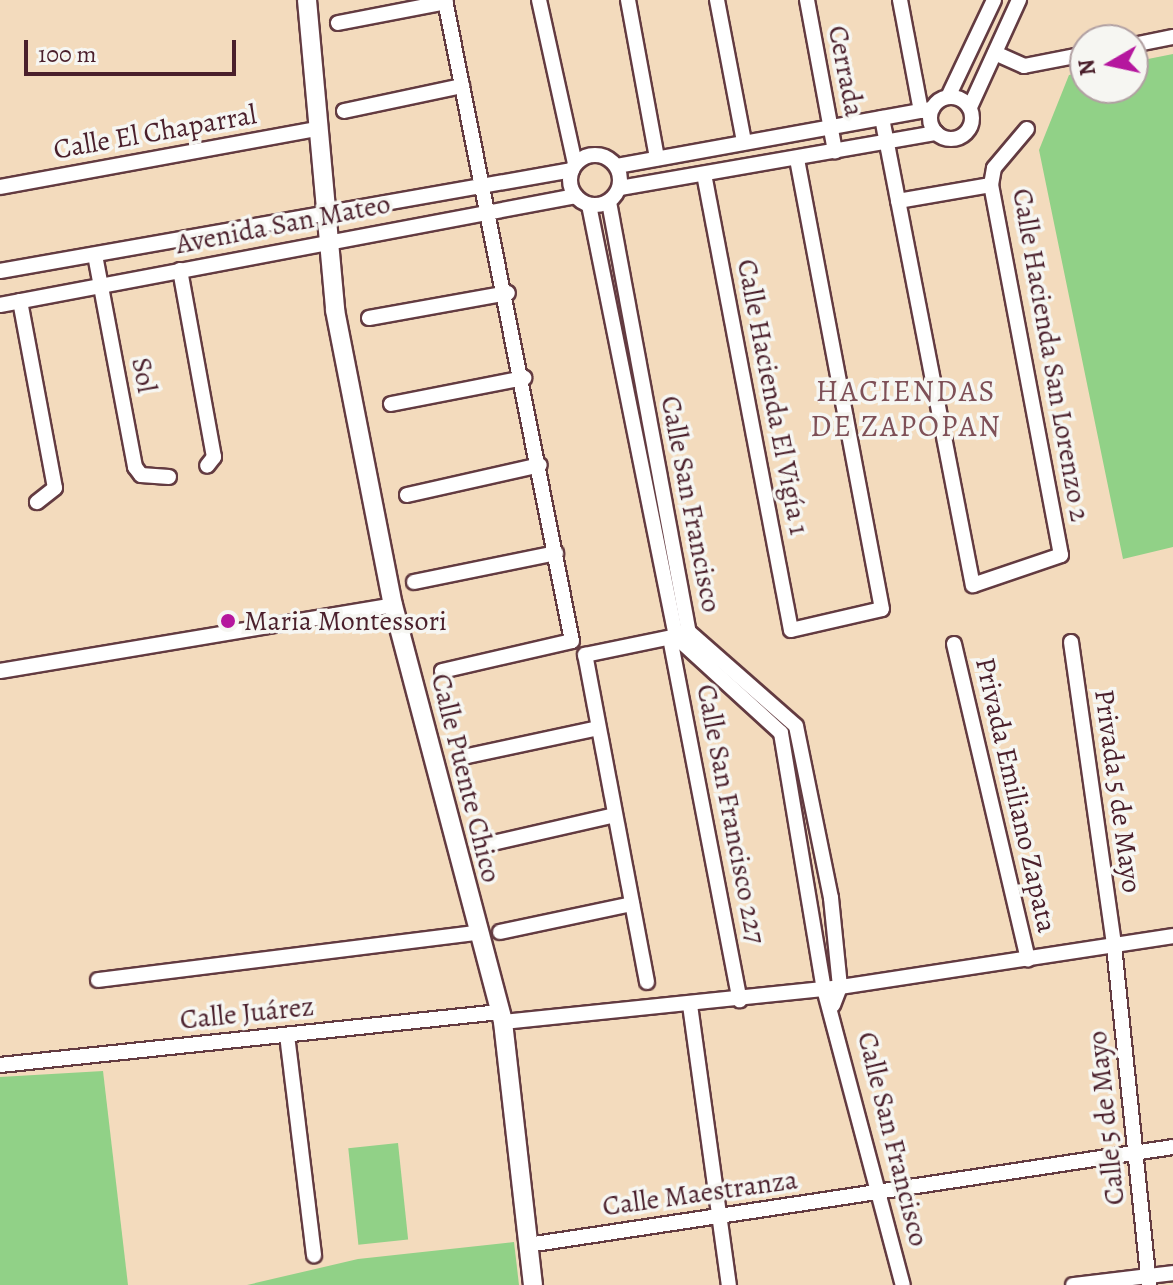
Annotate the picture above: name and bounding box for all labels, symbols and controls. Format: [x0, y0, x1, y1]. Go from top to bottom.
street label: Cerrada [821, 23, 871, 119]
scale bar [28, 24, 240, 74]
north arrow [1069, 24, 1149, 104]
text: 100 m [38, 38, 97, 70]
text: N [1071, 57, 1103, 78]
street label: Calle El Chaparral [51, 98, 259, 166]
street label: Calle Hacienda San Lorenzo 2 [1005, 186, 1097, 524]
street label: Avenida San Mateo [173, 187, 393, 261]
street label: Calle Hacienda El Vigía 1 [730, 256, 816, 538]
street label: Sol [124, 355, 164, 395]
district label: HACIENDAS DE ZAPOPAN [810, 373, 1002, 444]
street label: Calle San Francisco [654, 393, 728, 615]
place label: Maria Montessori [244, 604, 447, 638]
marker: Maria Montessori [219, 612, 237, 630]
street label: Privada Emiliano Zapata [968, 654, 1064, 936]
street label: Calle Puente Chico [424, 670, 508, 886]
street label: Calle San Francisco 227 [689, 681, 773, 947]
street label: Privada 5 de Mayo [1087, 687, 1149, 895]
street label: Calle Juárez [178, 989, 316, 1037]
street label: Calle San Francisco [850, 1028, 936, 1250]
street label: Calle 5 de Mayo [1080, 1029, 1132, 1207]
street label: Calle Maestranza [600, 1163, 800, 1223]

